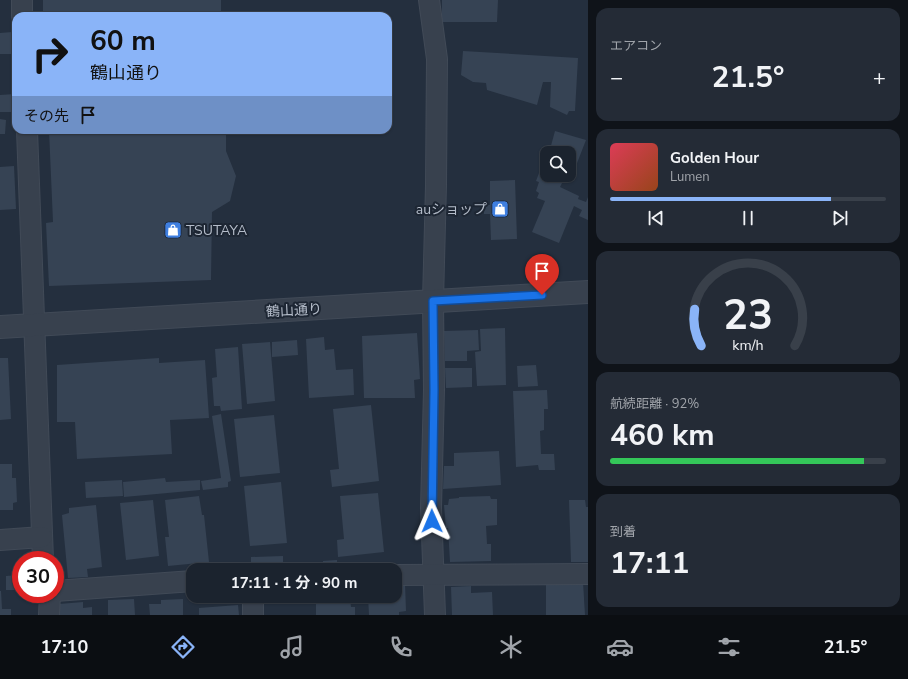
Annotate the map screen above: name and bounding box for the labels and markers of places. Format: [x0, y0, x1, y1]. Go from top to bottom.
shop icon: auショップ [490, 199, 510, 219]
place label: auショップ [416, 200, 487, 219]
shop icon: TSUTAYA [163, 220, 183, 240]
place label: TSUTAYA [186, 221, 247, 240]
pin [525, 254, 559, 295]

